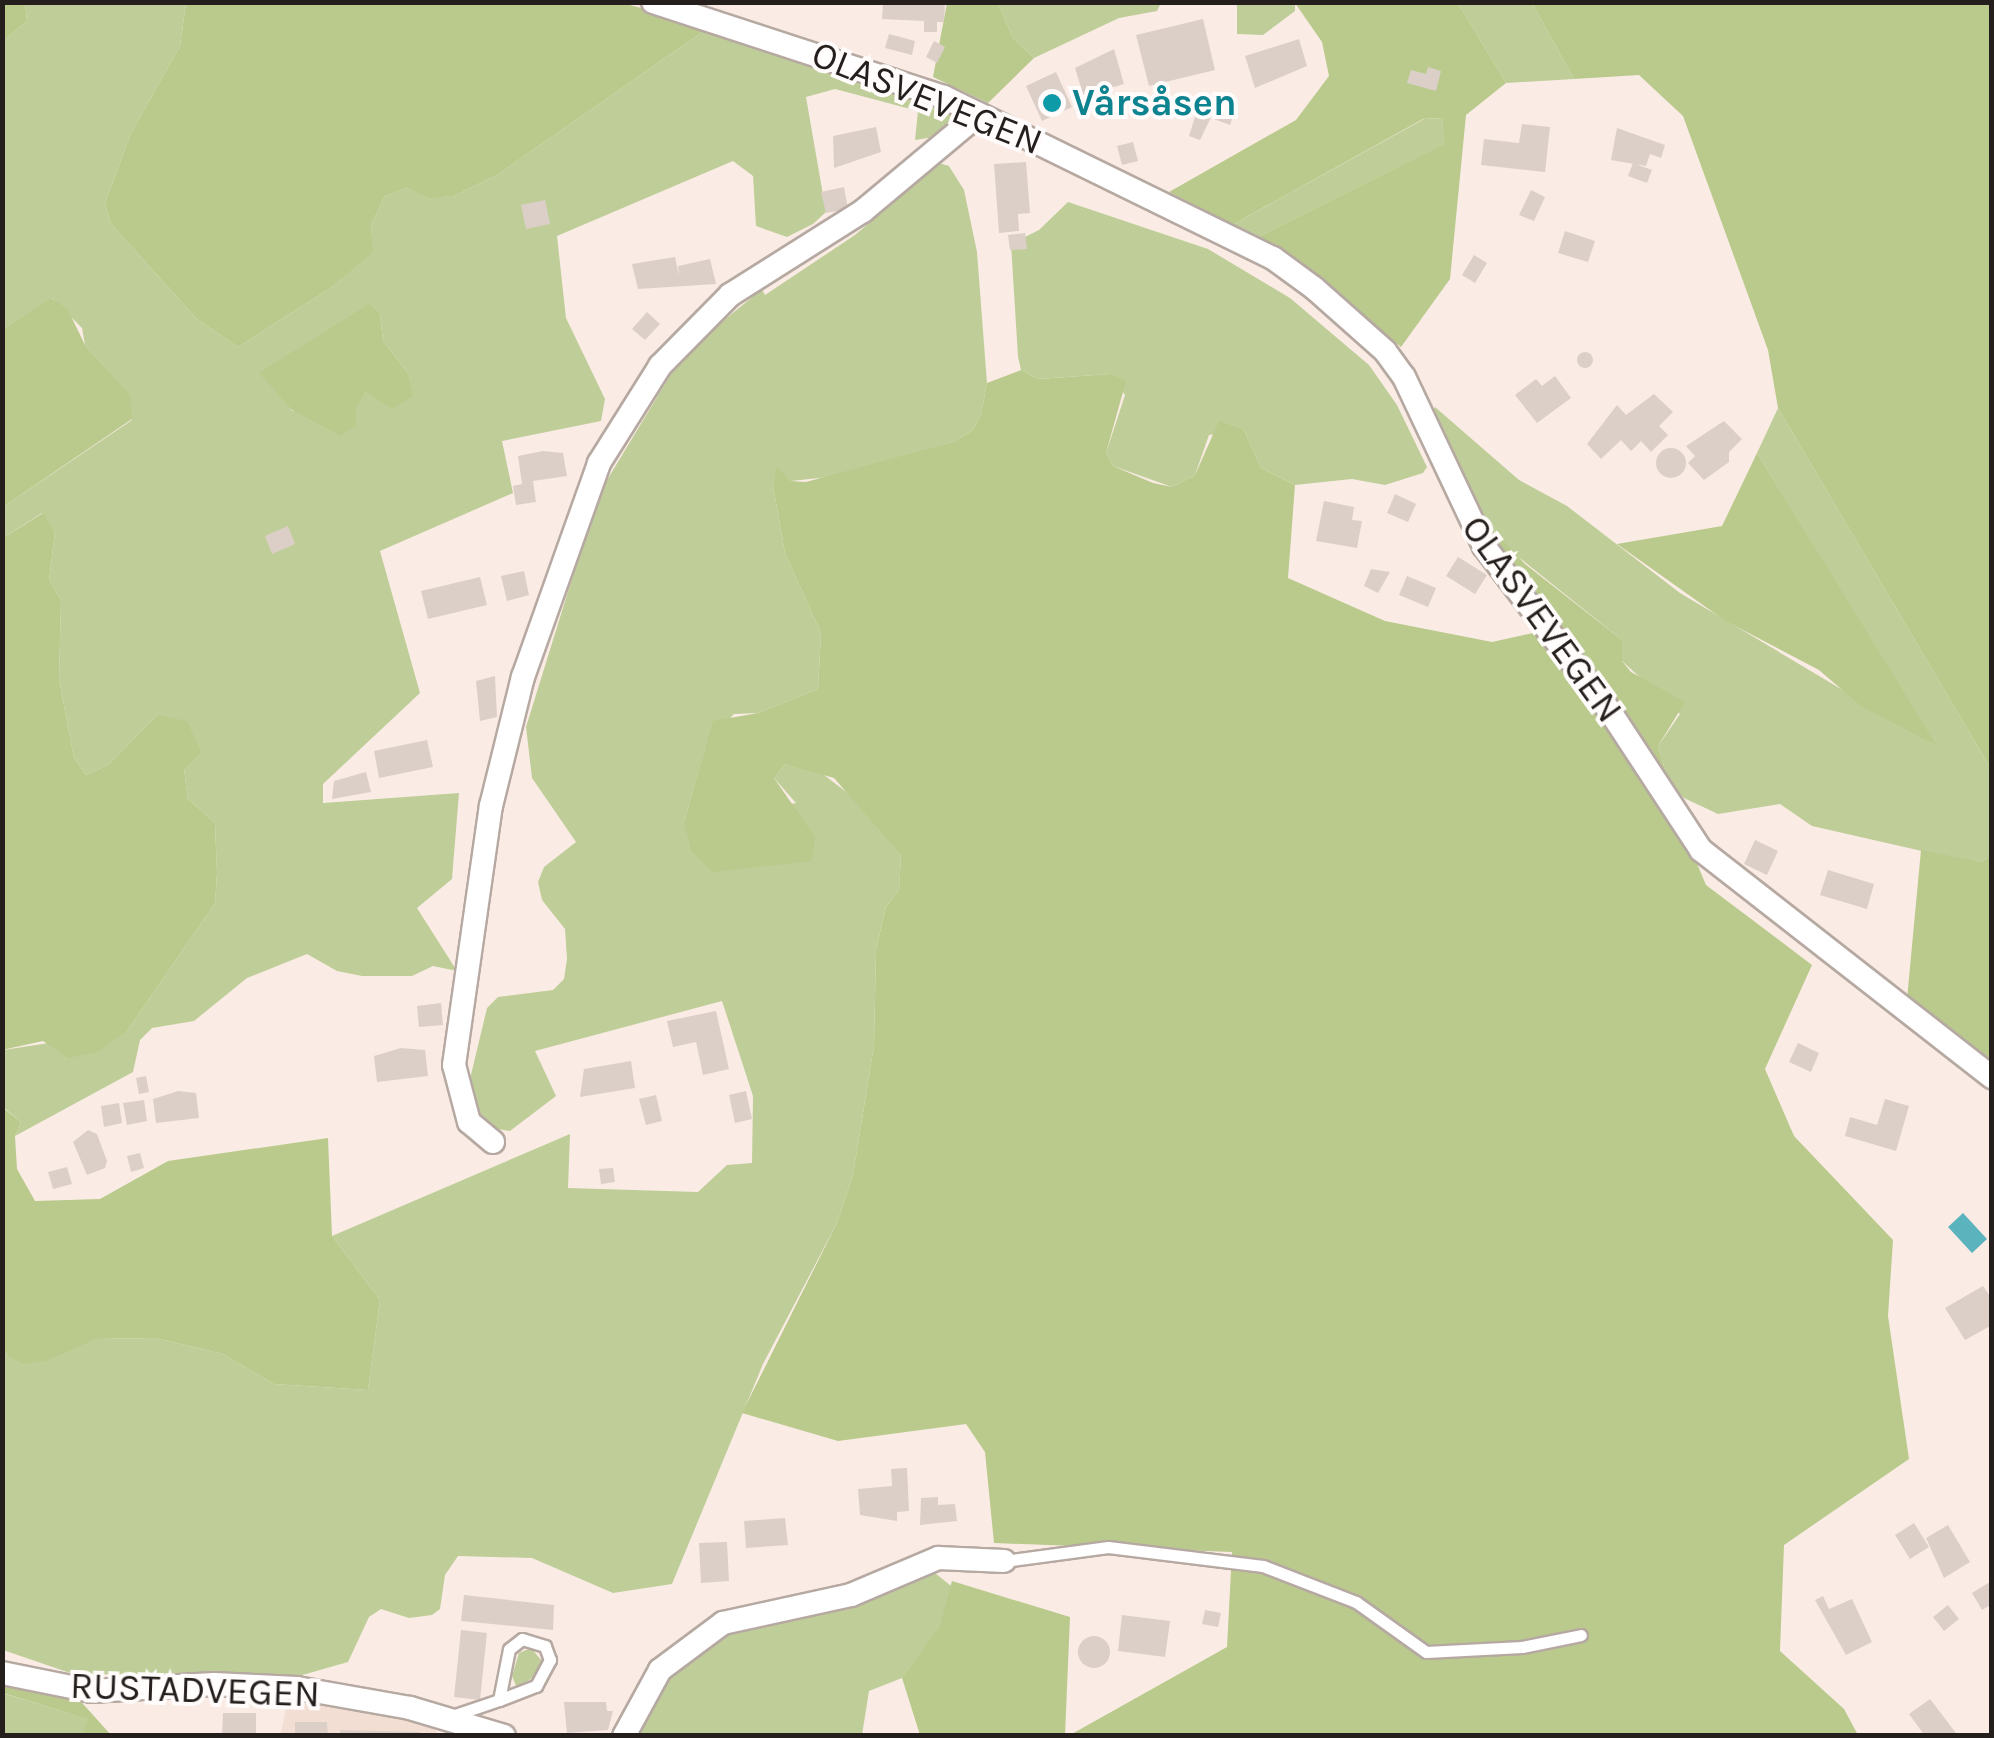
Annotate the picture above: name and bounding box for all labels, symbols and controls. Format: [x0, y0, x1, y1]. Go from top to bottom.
street label: OLASVEVEGEN [805, 31, 1049, 165]
place label: Vårsåsen [1072, 80, 1237, 126]
marker: Vårsåsen [1041, 92, 1063, 114]
street label: OLASVEVEGEN [1452, 507, 1632, 731]
street label: RUSTADVEGEN [69, 1663, 321, 1717]

